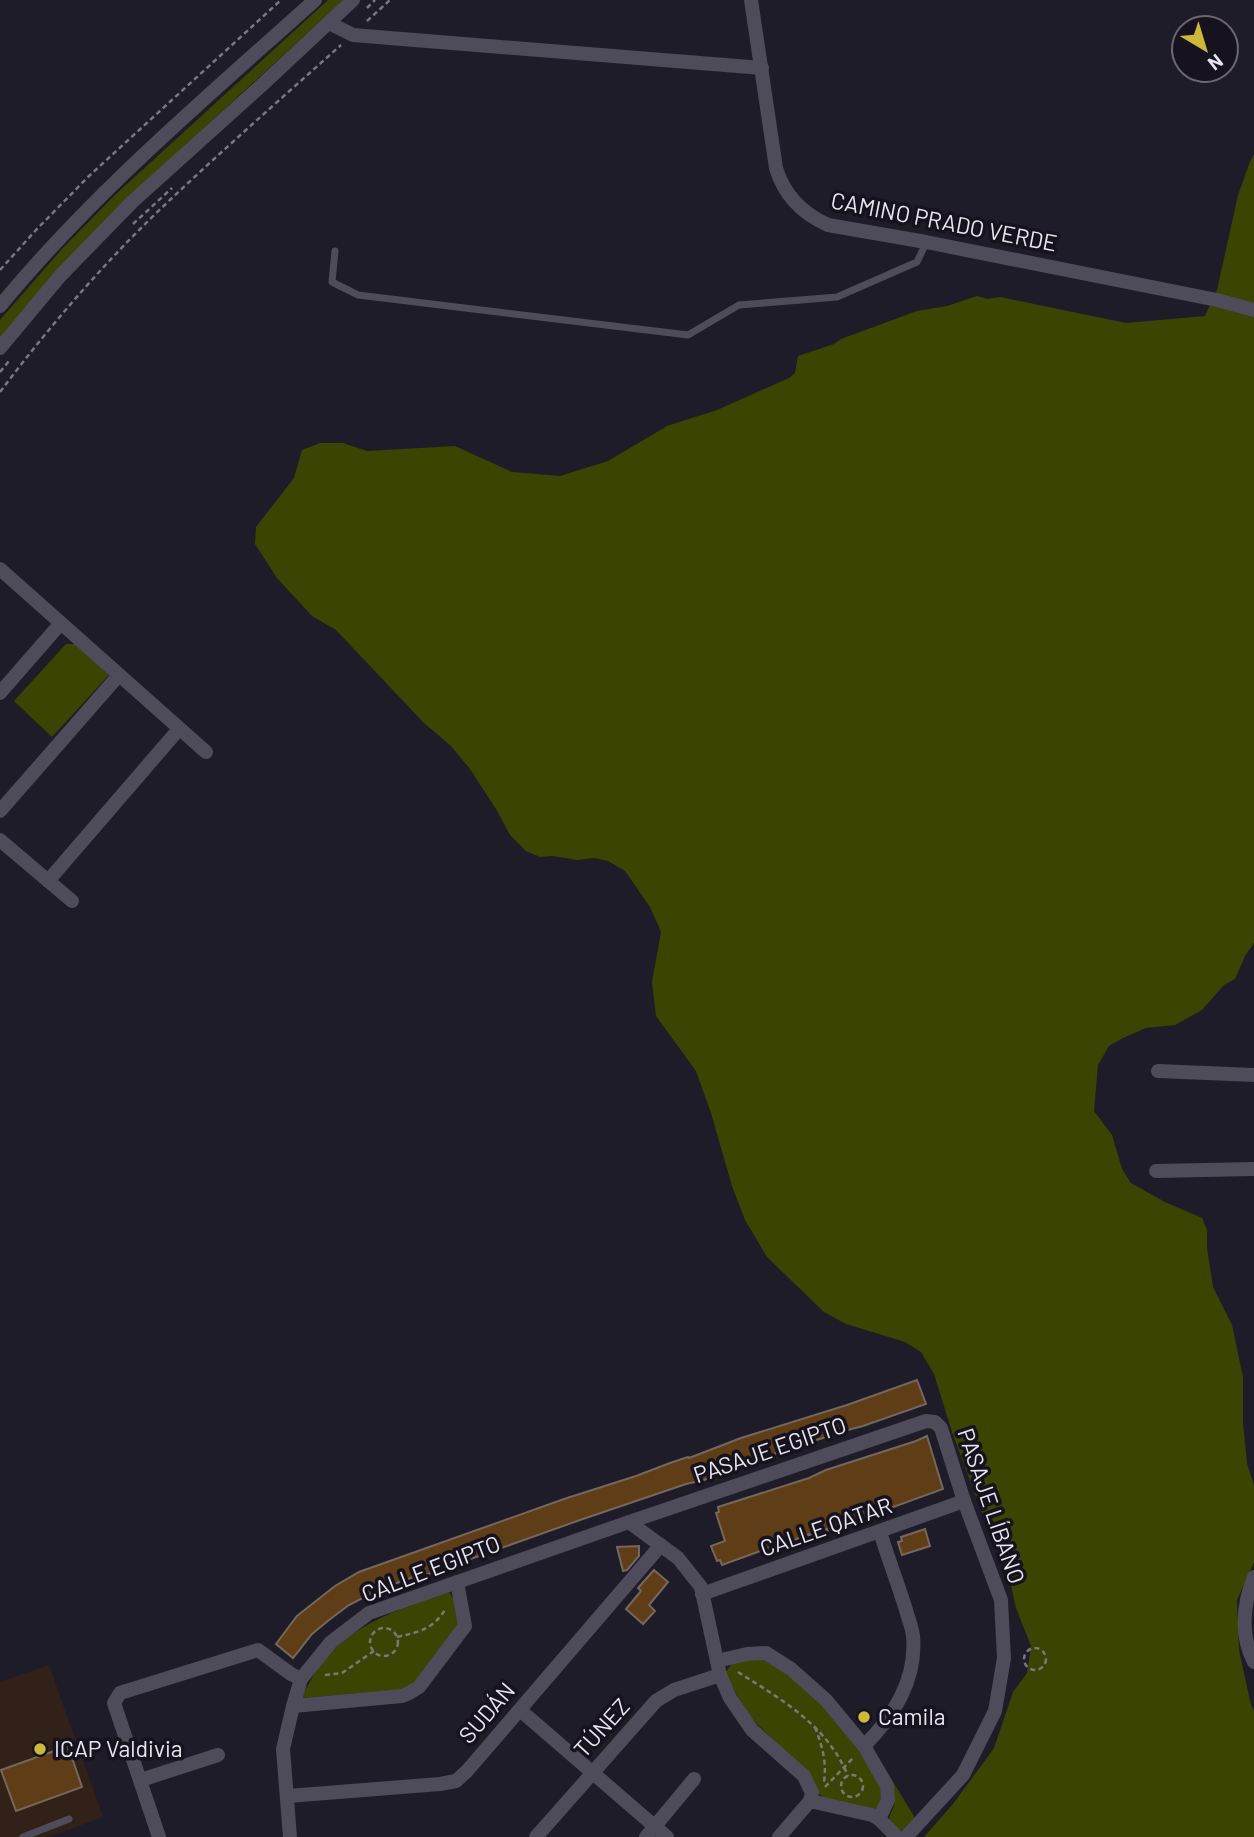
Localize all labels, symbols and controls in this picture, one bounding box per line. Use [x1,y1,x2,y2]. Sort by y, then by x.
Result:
north arrow [1170,14,1240,84]
text: N [1204,50,1228,76]
street label: CAMINO PRADO VERDE [829,185,1060,257]
street label: PASAJE EGIPTO [690,1410,850,1488]
street label: PASAJE LÍBANO [952,1424,1032,1587]
street label: CALLE QATAR [756,1490,895,1562]
street label: CALLE EGIPTO [357,1529,504,1607]
street label: SUDÁN [452,1676,520,1749]
street label: TÚNEZ [568,1692,635,1763]
place label: Camila [878,1702,945,1730]
marker: Camila [856,1709,872,1725]
place label: ICAP Valdivia [54,1734,183,1762]
marker: ICAP Valdivia [32,1741,48,1757]

